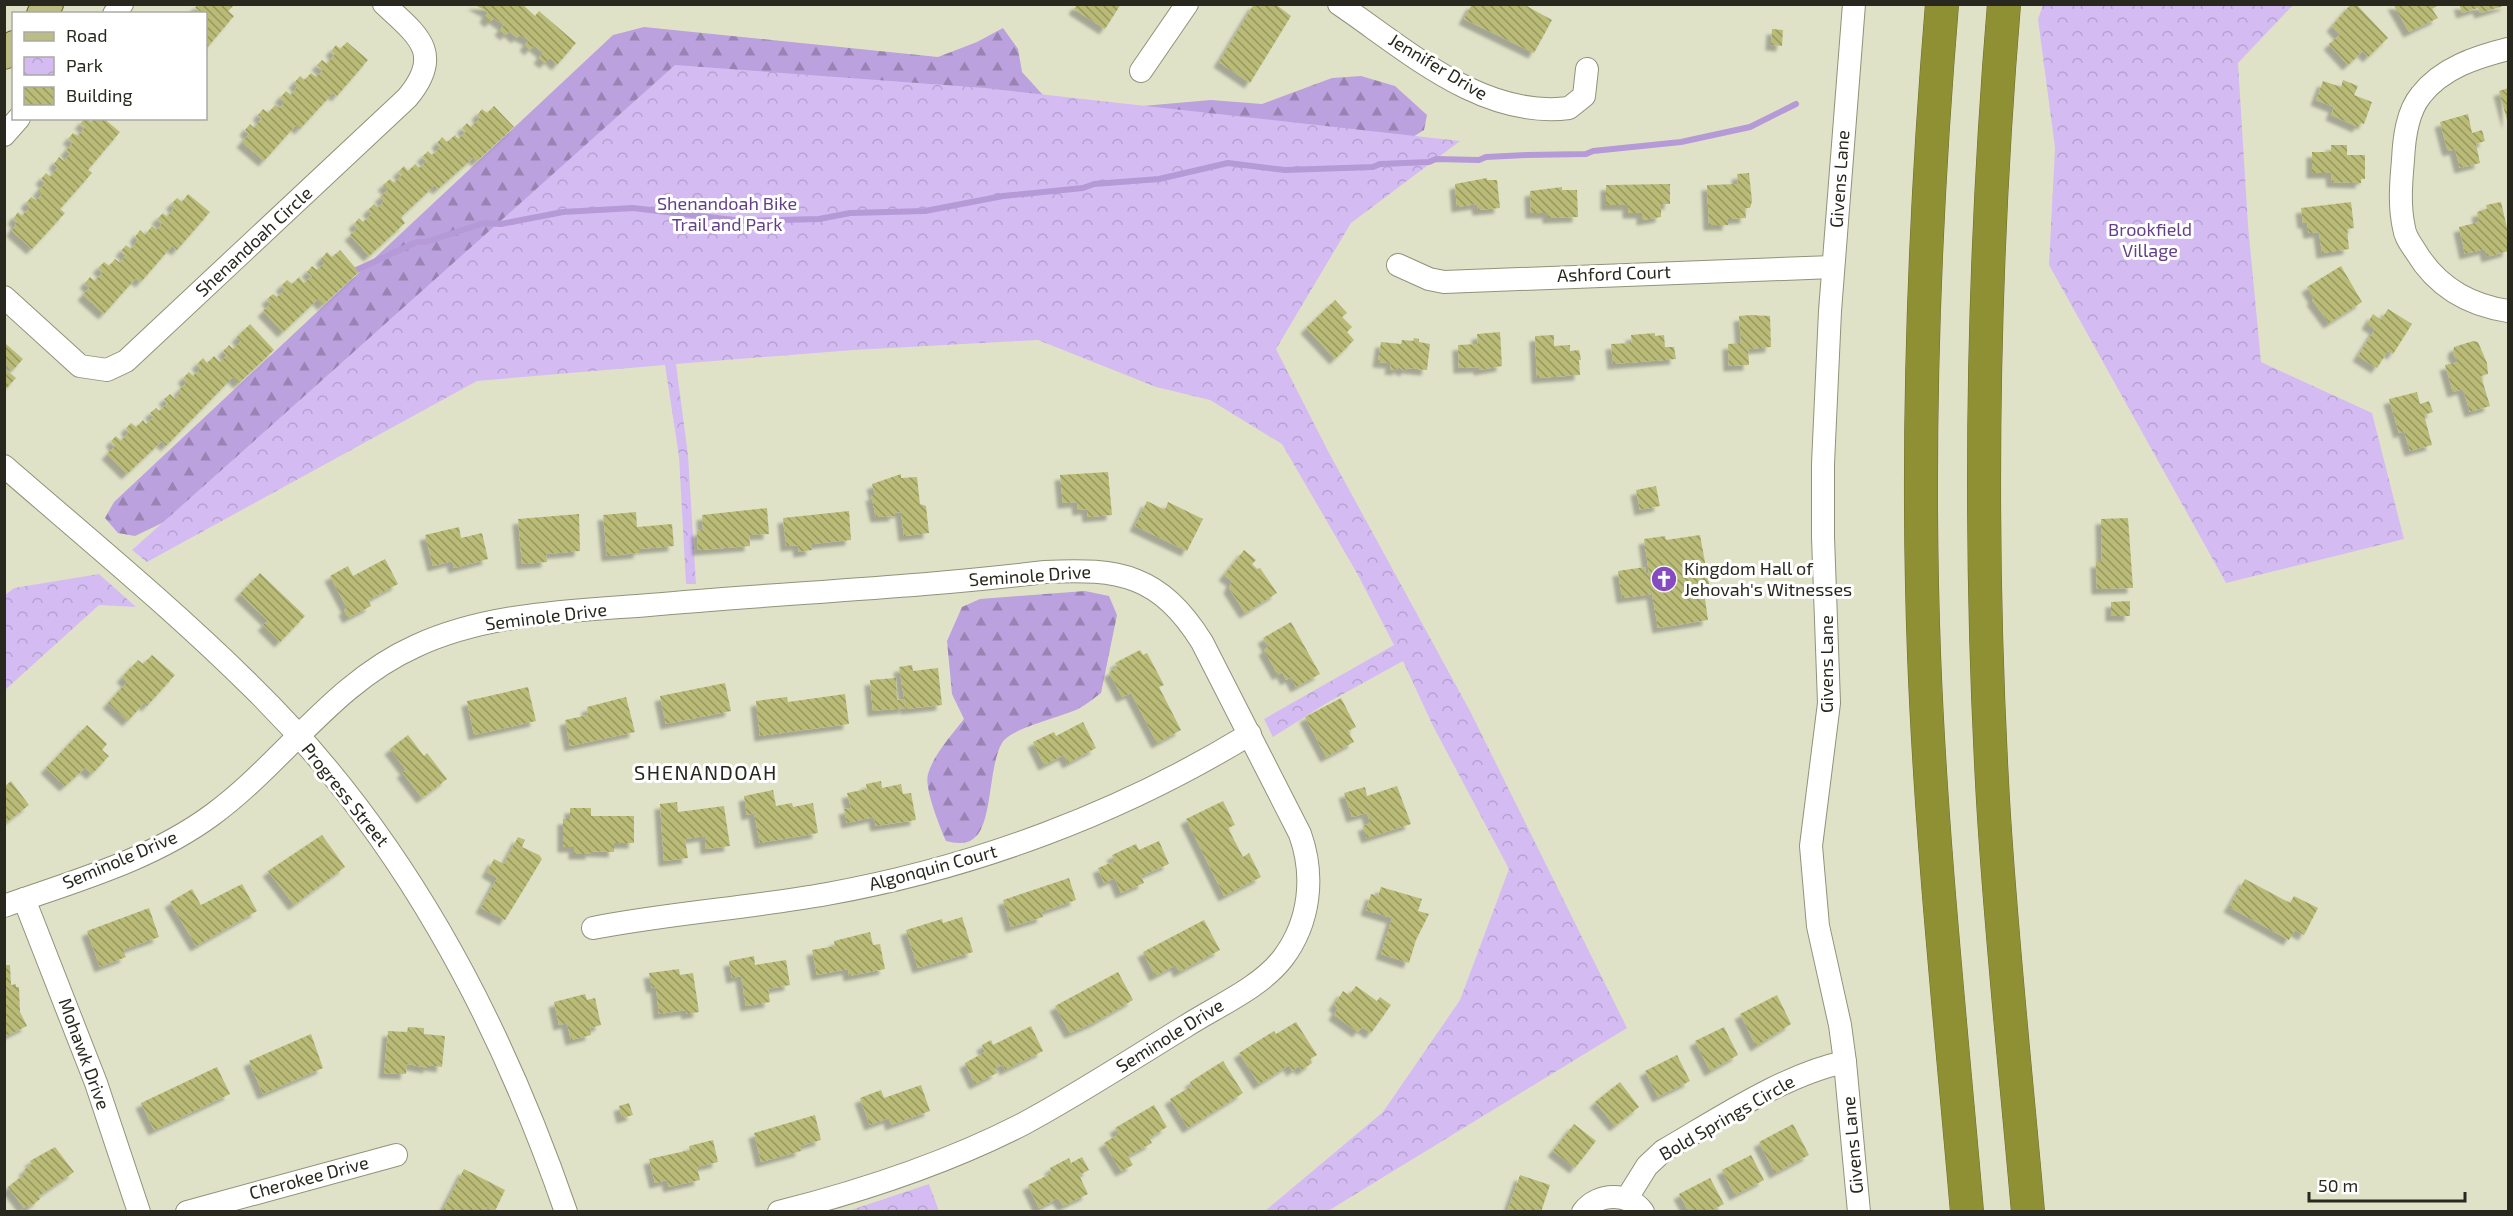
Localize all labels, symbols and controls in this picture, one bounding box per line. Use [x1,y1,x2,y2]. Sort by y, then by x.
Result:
legend [12,12,207,120]
text: Road [66,24,107,46]
street label: Jennifer Drive [1385,28,1492,104]
text: Park [66,54,103,76]
text: Building [66,84,133,106]
street label: Givens Lane [1825,129,1853,228]
street label: Shenandoah Circle [190,182,316,301]
park label: Shenandoah Bike Trail and Park [657,192,797,235]
park label: Brookfield Village [2108,218,2192,261]
street label: Ashford Court [1557,260,1671,286]
place label: Kingdom Hall of Jehovah's Witnesses [1684,557,1852,600]
street label: Seminole Drive [968,560,1092,590]
church icon: Kingdom Hall of Jehovah's Witnesses [1649,564,1679,594]
street label: Seminole Drive [484,598,608,634]
street label: Givens Lane [1815,615,1837,713]
street label: Progress Street [297,738,394,851]
district label: SHENANDOAH [634,760,778,784]
street label: Seminole Drive [59,825,180,893]
street label: Algonquin Court [866,839,999,895]
street label: Seminole Drive [1112,993,1227,1077]
street label: Mohawk Drive [55,995,115,1112]
street label: Bold Springs Circle [1655,1069,1798,1165]
street label: Givens Lane [1837,1095,1867,1195]
street label: Cherokee Drive [247,1151,371,1204]
scale bar [2309,1165,2465,1203]
text: 50 m [2318,1174,2358,1196]

